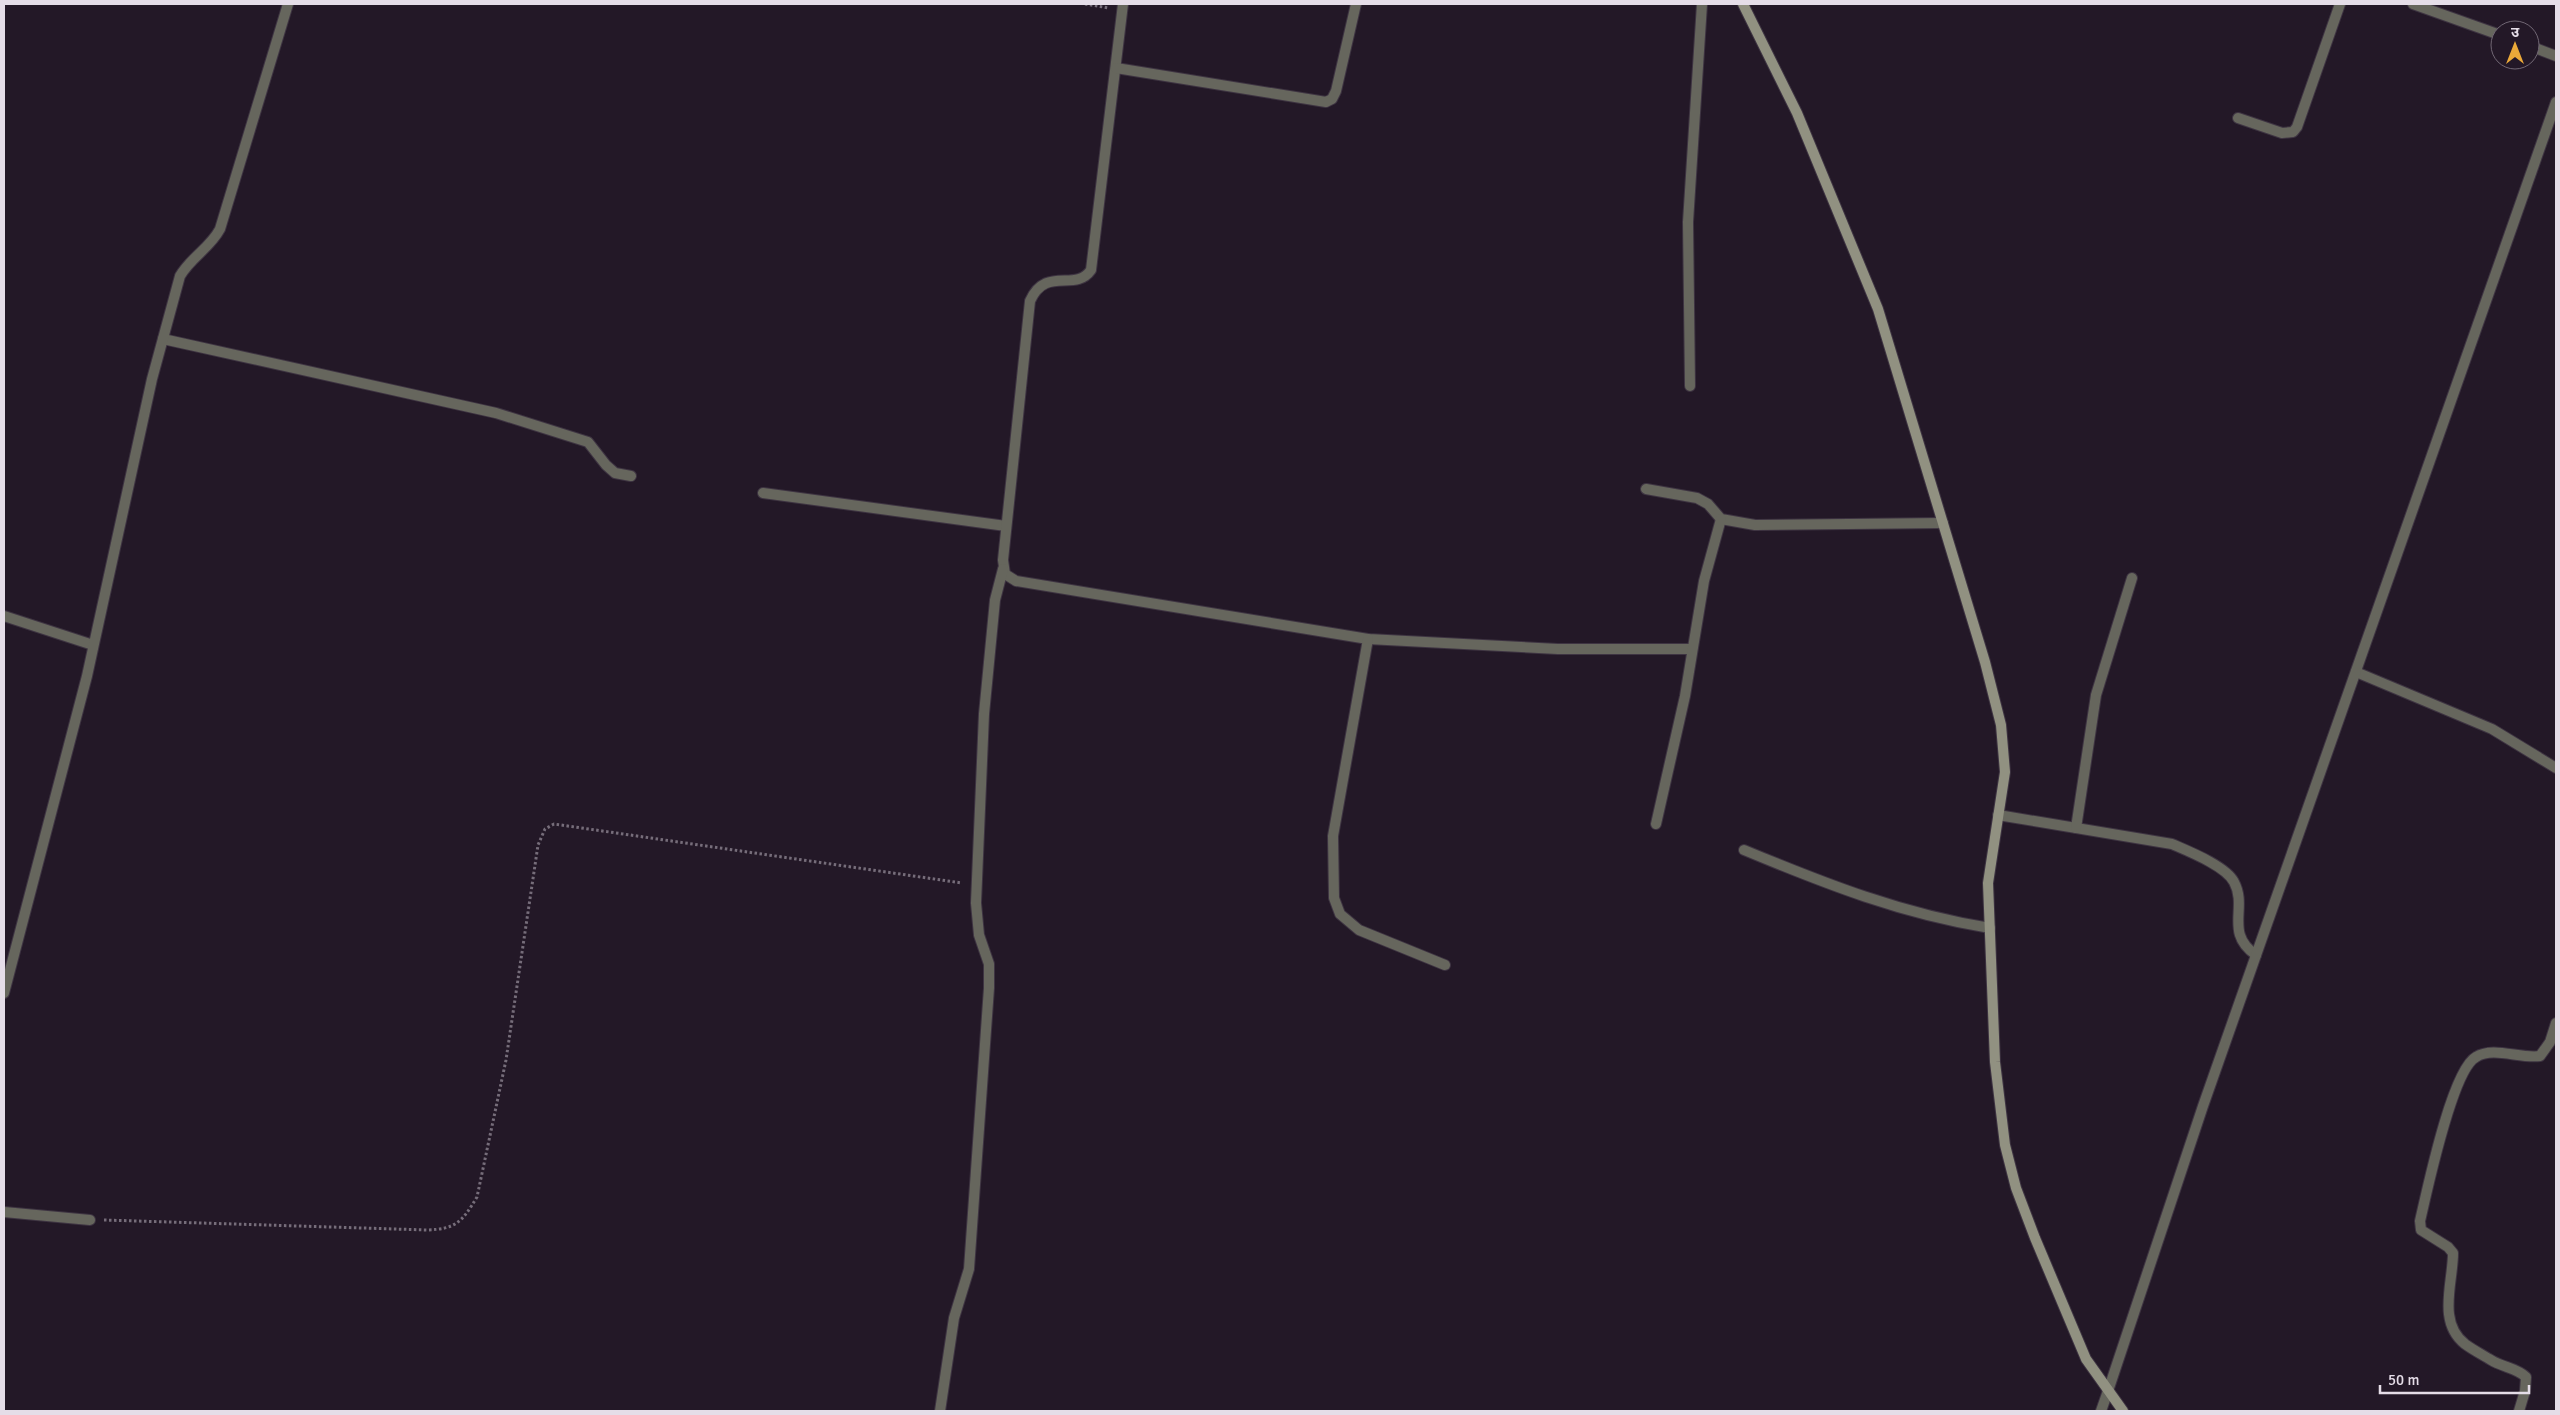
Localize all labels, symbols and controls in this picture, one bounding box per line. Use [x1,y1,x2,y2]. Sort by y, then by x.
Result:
north arrow [2490,20,2540,70]
text: उ [2511,24,2520,41]
scale bar [2380,1362,2529,1394]
text: 50 m [2388,1371,2419,1389]

